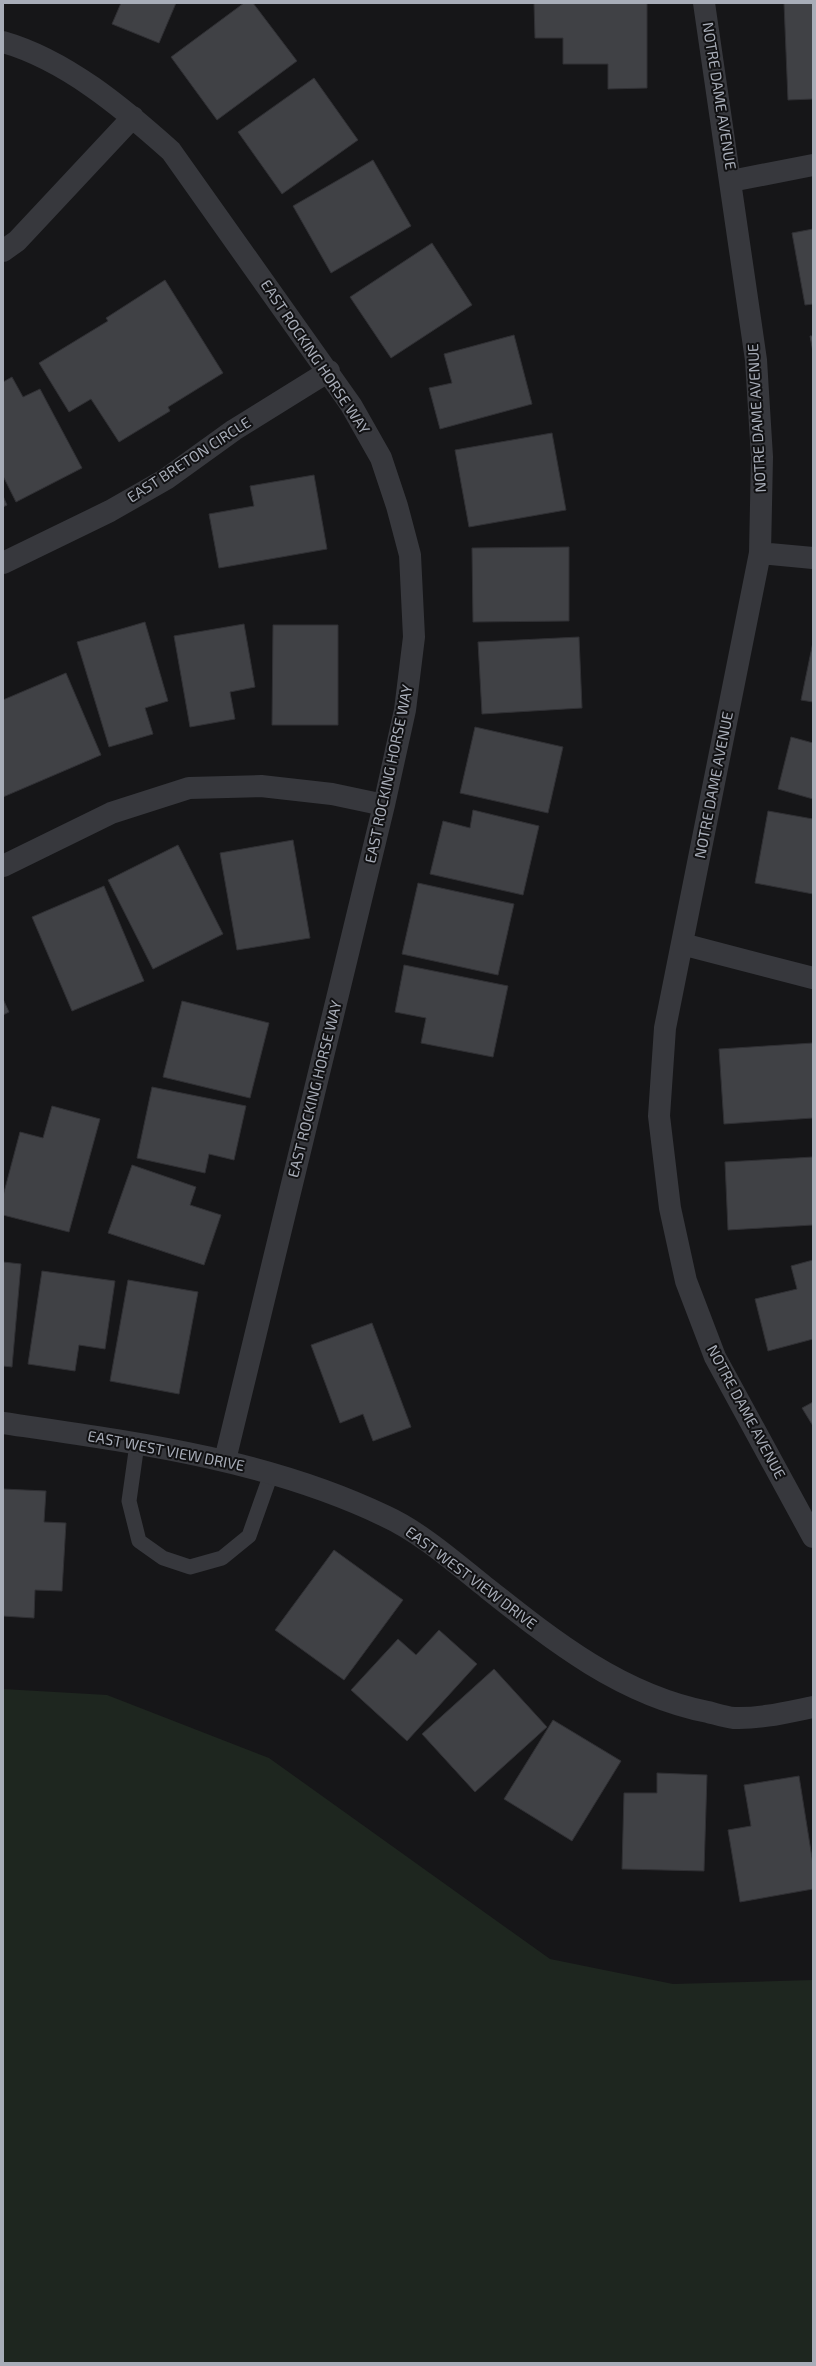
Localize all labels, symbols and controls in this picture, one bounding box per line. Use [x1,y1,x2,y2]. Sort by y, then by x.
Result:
street label: NOTRE DAME AVENUE [699,21,741,171]
street label: EAST ROCKING HORSE WAY [257,276,374,437]
street label: NOTRE DAME AVENUE [743,343,769,493]
street label: EAST BRETON CIRCLE [123,412,254,506]
street label: EAST ROCKING HORSE WAY [360,682,416,865]
street label: NOTRE DAME AVENUE [690,710,736,860]
street label: EAST ROCKING HORSE WAY [283,998,345,1179]
street label: NOTRE DAME AVENUE [704,1341,790,1482]
street label: EAST WEST VIEW DRIVE [86,1426,246,1474]
street label: EAST WEST VIEW DRIVE [402,1522,541,1632]

